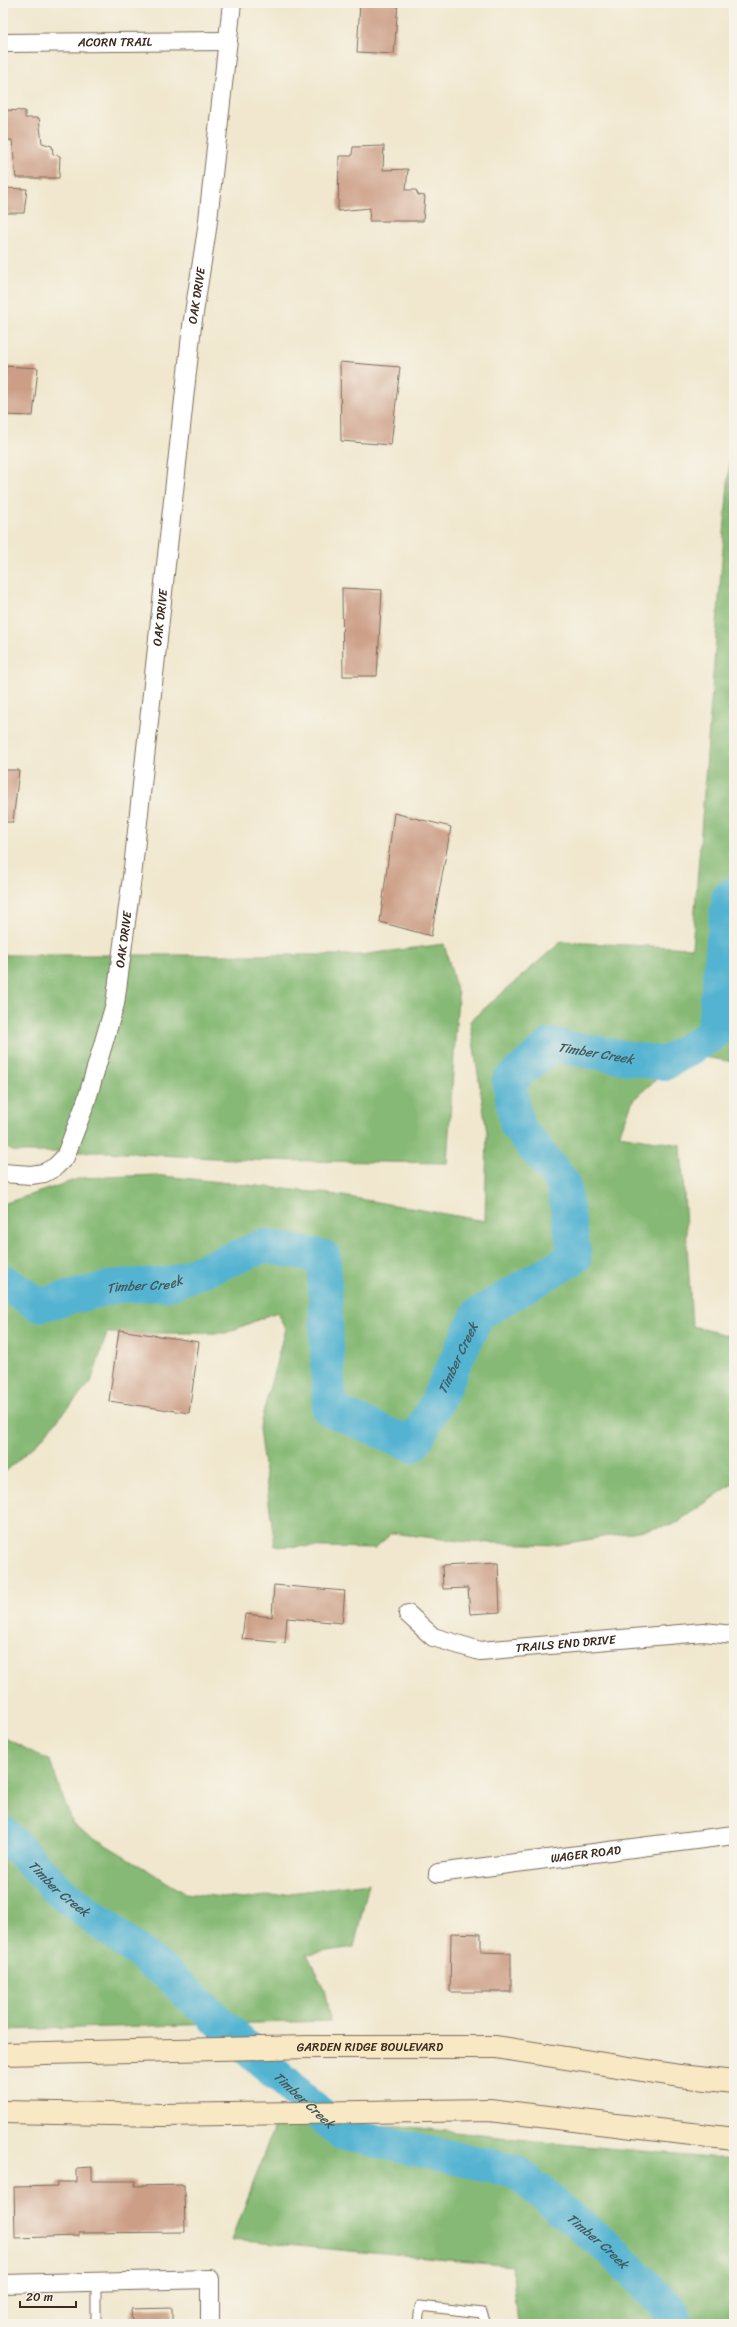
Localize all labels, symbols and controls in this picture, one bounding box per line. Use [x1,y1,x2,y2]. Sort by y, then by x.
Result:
street label: ACORN TRAIL [77,31,153,53]
street label: OAK DRIVE [181,265,212,326]
street label: OAK DRIVE [146,587,174,647]
street label: OAK DRIVE [109,909,138,969]
water label: Timber Creek [556,1035,638,1071]
water label: Timber Creek [104,1268,188,1300]
water label: Timber Creek [431,1317,485,1398]
street label: TRAILS END DRIVE [515,1628,618,1659]
street label: WAGER ROAD [549,1839,623,1869]
water label: Timber Creek [23,1855,96,1924]
street label: GARDEN RIDGE BOULEVARD [296,2036,443,2058]
water label: Timber Creek [268,2066,342,2136]
water label: Timber Creek [561,2207,636,2276]
scale bar [20,2283,76,2309]
text: 20 m [26,2286,53,2308]

